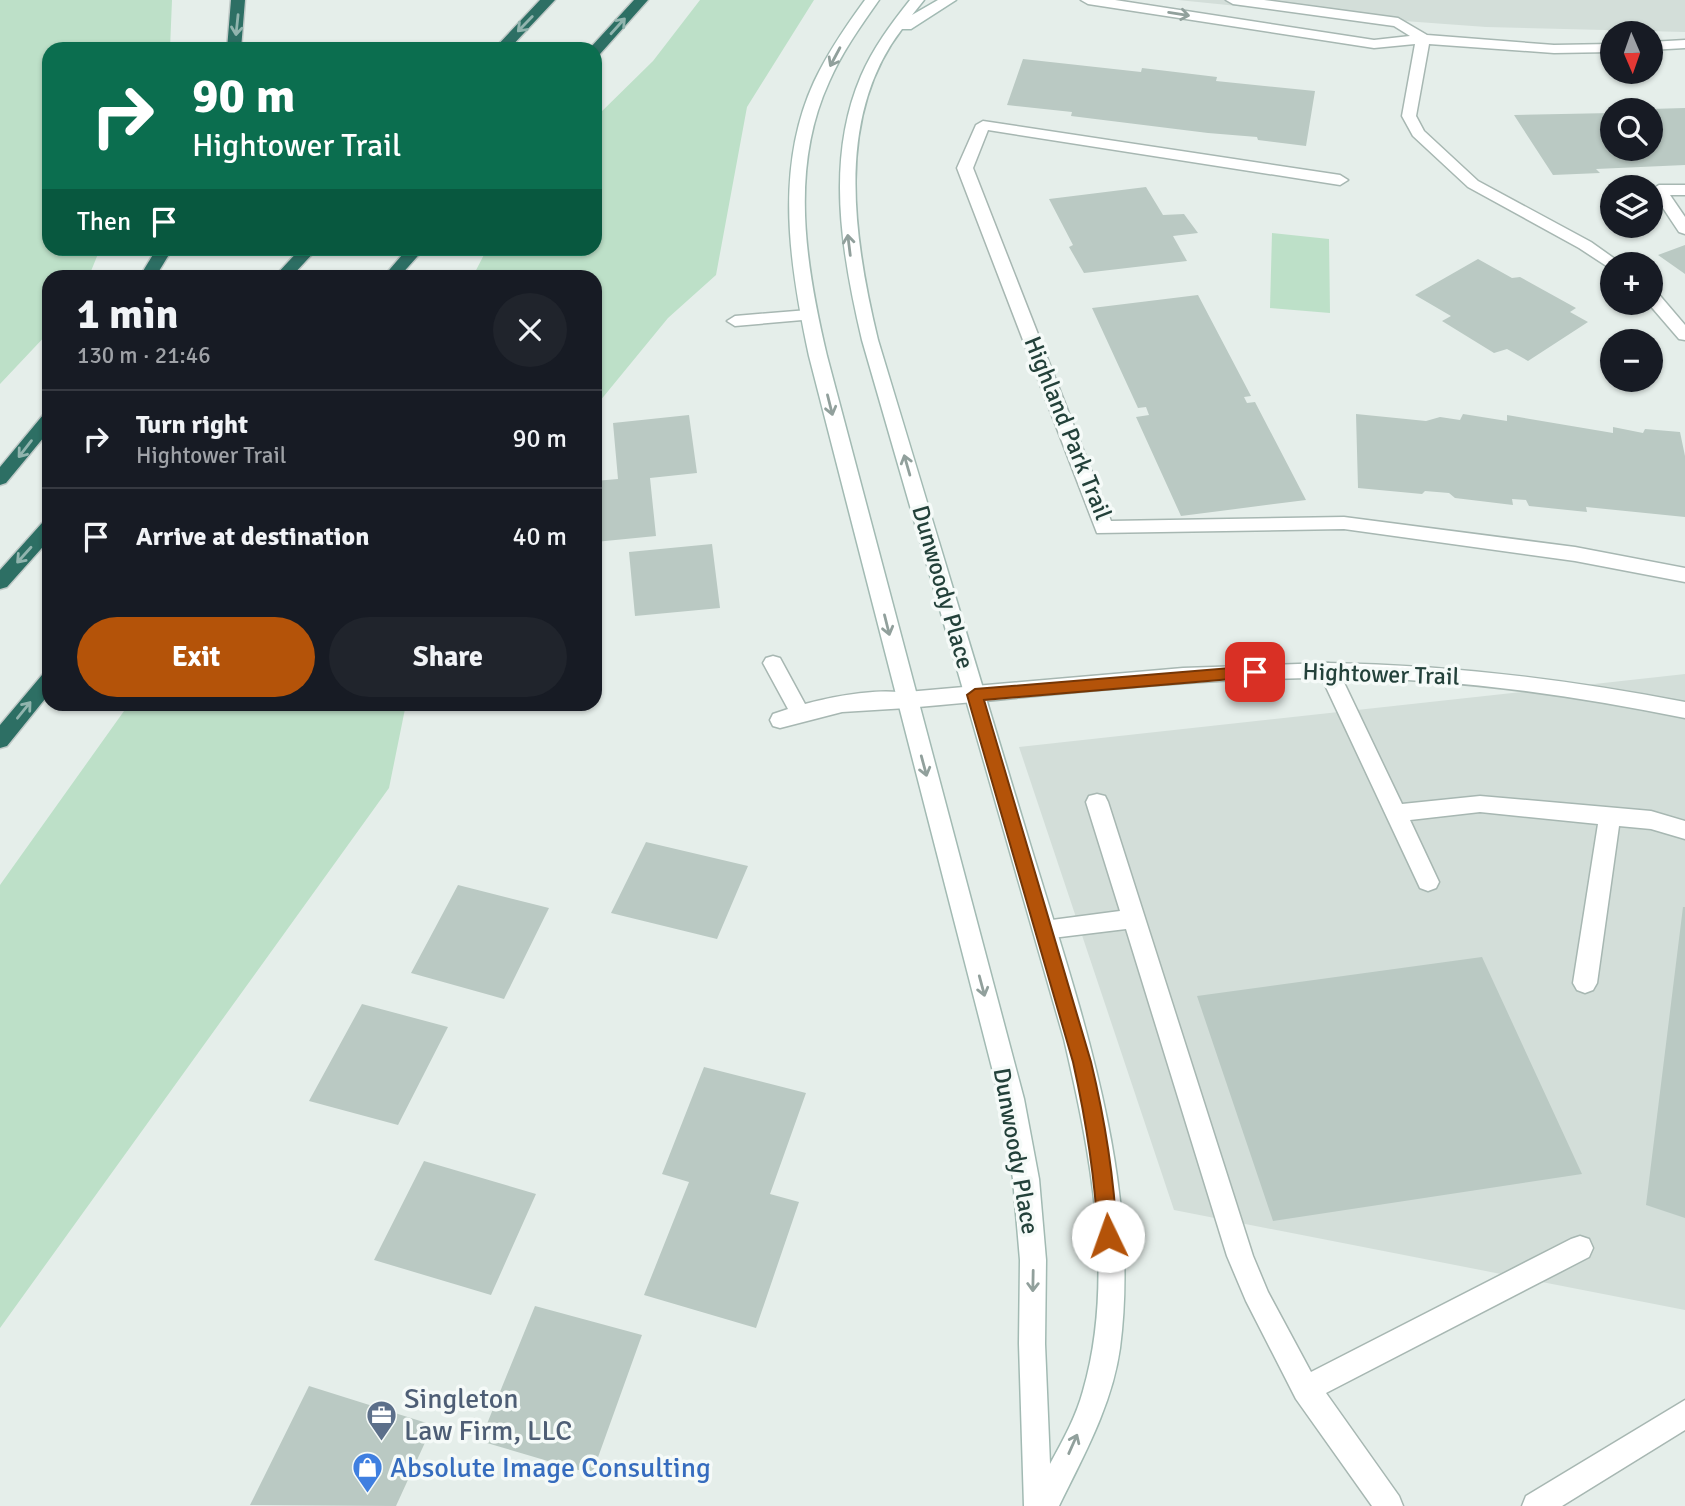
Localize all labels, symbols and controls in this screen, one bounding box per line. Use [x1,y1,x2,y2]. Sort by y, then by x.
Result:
one-way arrow [1168,8,1190,21]
one-way arrow [230,13,243,35]
one-way arrow [516,16,533,33]
one-way arrow [610,17,626,35]
north arrow [1600,21,1662,84]
map controls [1600,21,1663,392]
one-way arrow [828,46,841,67]
text: 90 m [192,66,295,126]
icon: right [77,70,168,161]
button: search [1600,98,1663,161]
text: Hightower Trail [192,126,401,165]
button: layers [1600,175,1663,238]
icon: arrive [145,203,183,241]
text: Then [77,206,131,238]
one-way arrow [842,234,855,257]
button: + [1600,252,1663,315]
text: 1 min [77,289,178,340]
button: close [493,293,567,367]
button: − [1600,329,1663,392]
street label: Highland Park Trail [1018,332,1118,524]
text: 130 m · 21:46 [77,341,211,370]
one-way arrow [824,393,837,416]
text: Turn right [136,409,248,441]
icon: right [77,420,115,458]
text: 90 m [512,423,567,455]
one-way arrow [17,440,33,458]
text: Hightower Trail [136,441,287,470]
one-way arrow [900,454,913,477]
street label: Dunwoody Place [905,502,981,672]
icon: arrive [77,518,115,556]
text: Arrive at destination [136,521,369,553]
text: 40 m [512,521,567,553]
one-way arrow [16,546,33,563]
one-way arrow [881,613,894,636]
button: Exit [77,617,315,697]
button: Share [329,617,567,697]
pin [1225,642,1285,702]
icon: arrive [1236,653,1274,691]
street label: Hightower Trail [1302,656,1460,692]
one-way arrow [17,701,32,719]
one-way arrow [918,754,931,777]
one-way arrow [976,974,989,997]
street label: Dunwoody Place [987,1065,1045,1237]
position arrow [1071,1199,1145,1273]
one-way arrow [1026,1270,1040,1293]
place label: Singleton Law Firm, LLC [404,1382,572,1448]
office icon: Singleton Law Firm, LLC [364,1398,398,1442]
one-way arrow [1067,1434,1080,1455]
shop icon: Absolute Image Consulting [350,1451,384,1495]
place label: Absolute Image Consulting [390,1451,711,1485]

